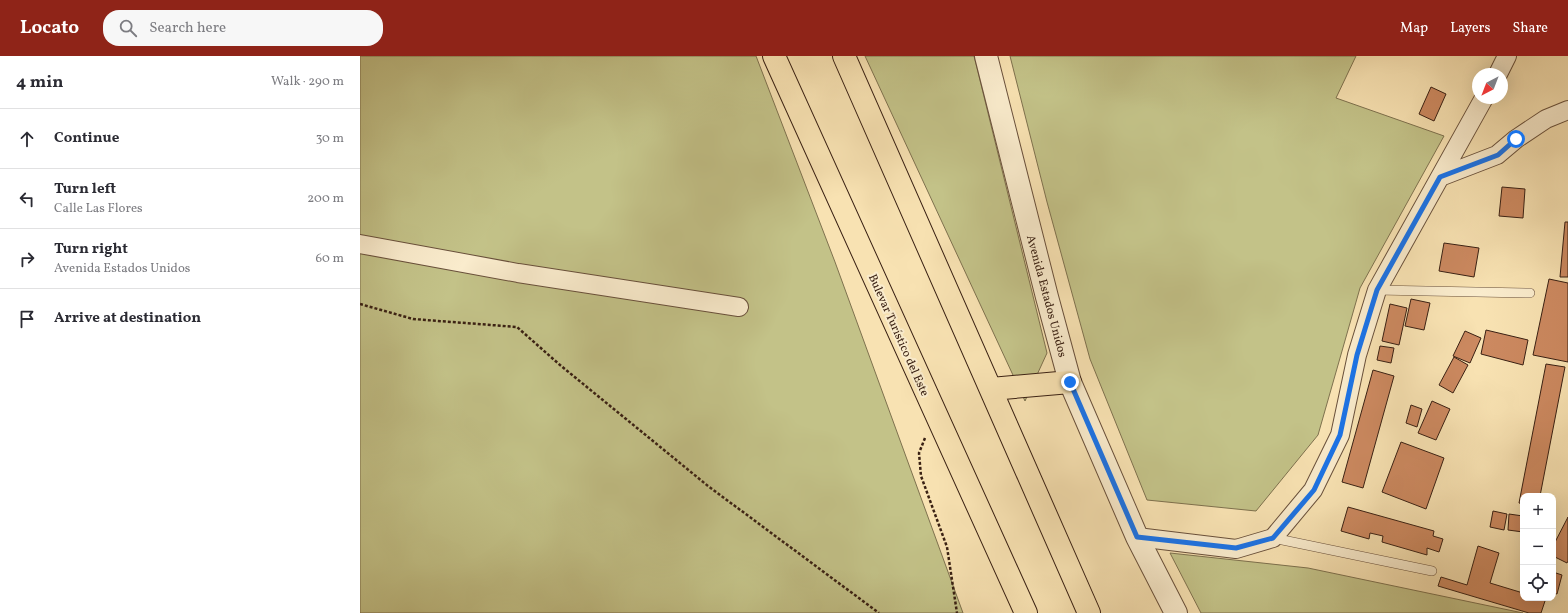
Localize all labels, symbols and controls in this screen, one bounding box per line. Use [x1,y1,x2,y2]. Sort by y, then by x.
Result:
search box [103,10,383,46]
text: Locato [20,15,79,41]
icon: search [117,17,139,39]
text: Search here [149,18,226,39]
text: Map [1400,19,1428,38]
text: Layers [1450,19,1490,38]
text: Share [1512,19,1548,38]
north arrow [1472,68,1508,104]
text: 4 min [16,71,63,94]
text: Walk · 290 m [271,73,344,91]
icon: ahead [16,128,38,150]
text: Continue [54,128,119,149]
text: 30 m [316,130,344,148]
route start [1507,130,1525,148]
text: Turn left [54,179,116,200]
icon: left [16,188,38,210]
text: 200 m [307,190,344,208]
text: Calle Las Flores [54,200,143,218]
street label: Avenida Estados Unidos [1022,233,1070,359]
text: Turn right [54,239,128,260]
icon: right [16,248,38,270]
text: 60 m [316,250,344,268]
text: Avenida Estados Unidos [54,260,190,278]
street label: Bulevar Turístico del Este [864,272,932,399]
icon: arrive [16,308,38,330]
text: Arrive at destination [54,308,201,329]
route end [1061,373,1079,391]
map controls [1520,493,1556,601]
button: + [1520,493,1556,529]
button: − [1520,529,1556,565]
button: locate [1520,565,1556,601]

